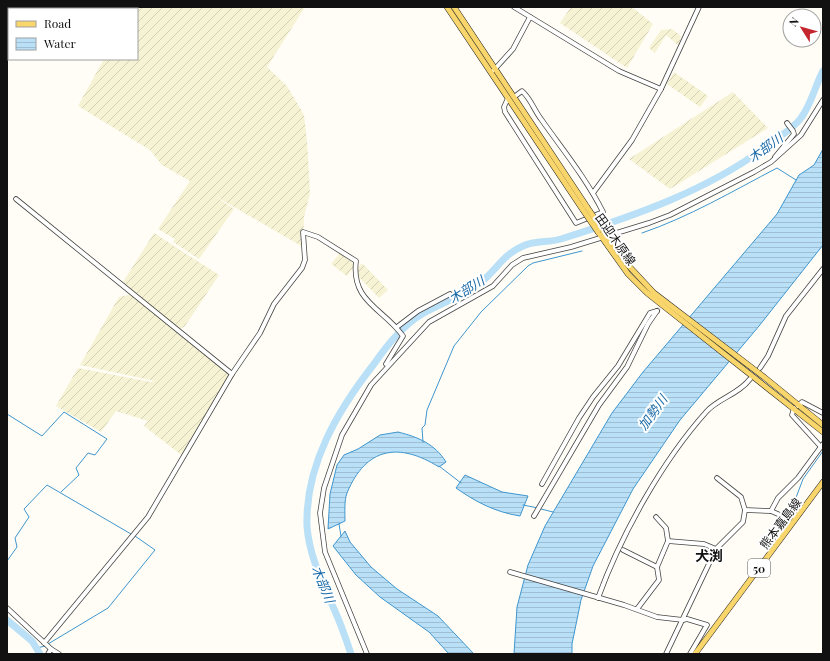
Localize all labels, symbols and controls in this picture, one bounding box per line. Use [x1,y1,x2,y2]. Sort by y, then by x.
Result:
legend [8,8,138,60]
north arrow [782,8,822,48]
text: N [785,14,802,29]
text: Road [44,15,71,31]
text: Water [43,35,77,51]
water label: 木部川 [744,127,787,165]
street label: 田迎木原線 [592,210,640,268]
water label: 木部川 [445,270,489,307]
water label: 加勢川 [634,390,672,433]
street label: 熊本嘉島線 [756,494,804,552]
district label: 犬渕 [695,546,723,565]
road number: 50 [748,559,770,577]
water label: 木部川 [309,563,340,607]

